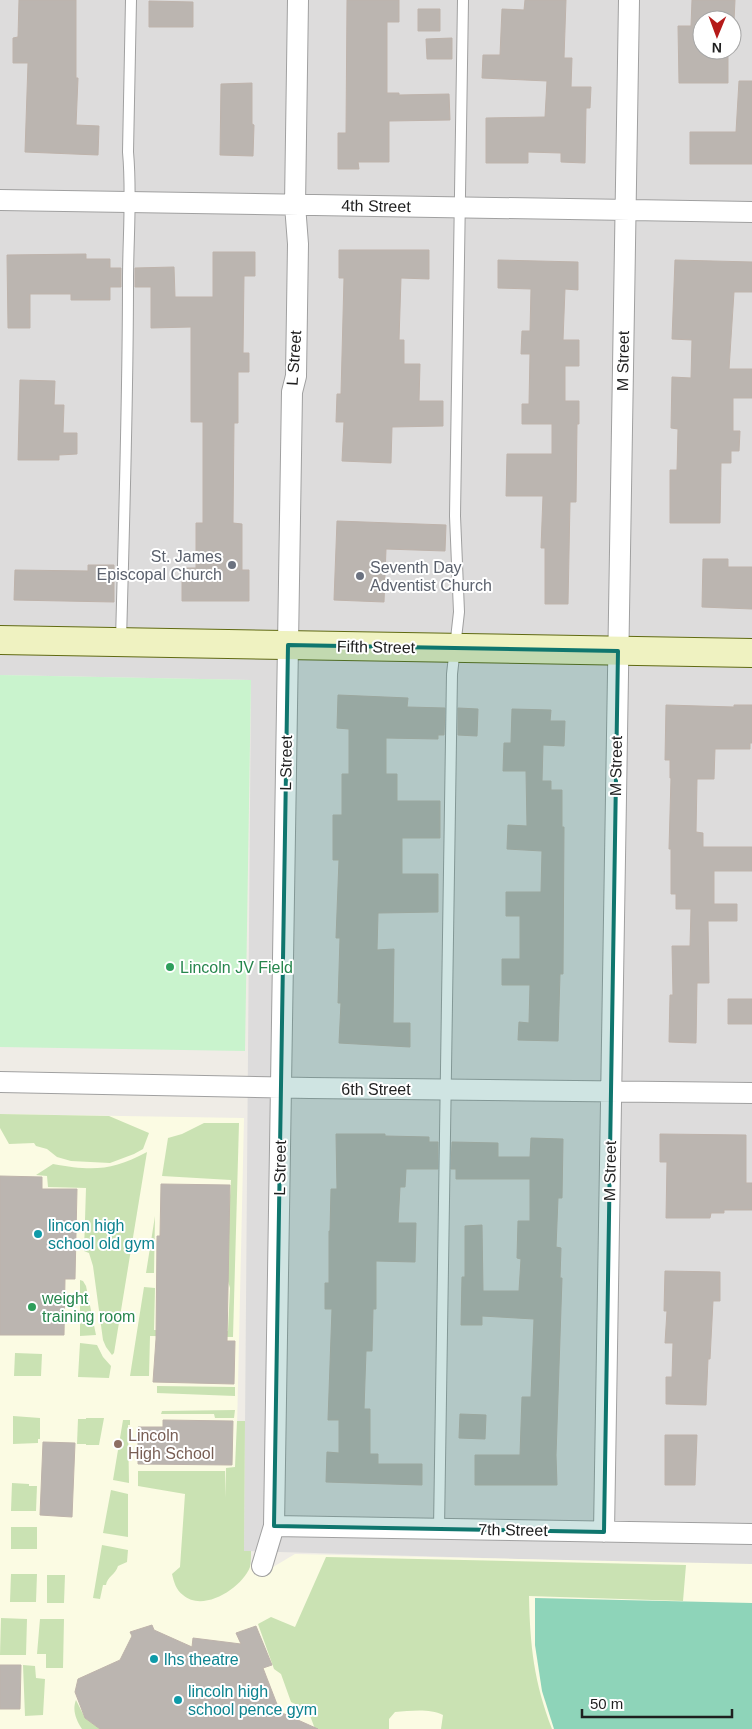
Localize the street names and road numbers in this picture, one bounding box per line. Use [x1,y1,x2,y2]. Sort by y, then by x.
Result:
street label: 4th Street [341,197,411,215]
street label: L Street [284,329,304,386]
street label: M Street [614,330,632,391]
street label: Fifth Street [337,638,416,656]
street label: L Street [277,735,295,791]
street label: M Street [607,735,625,796]
street label: 6th Street [341,1081,411,1098]
street label: L Street [271,1140,289,1196]
street label: M Street [601,1140,619,1201]
street label: 7th Street [478,1521,548,1539]

